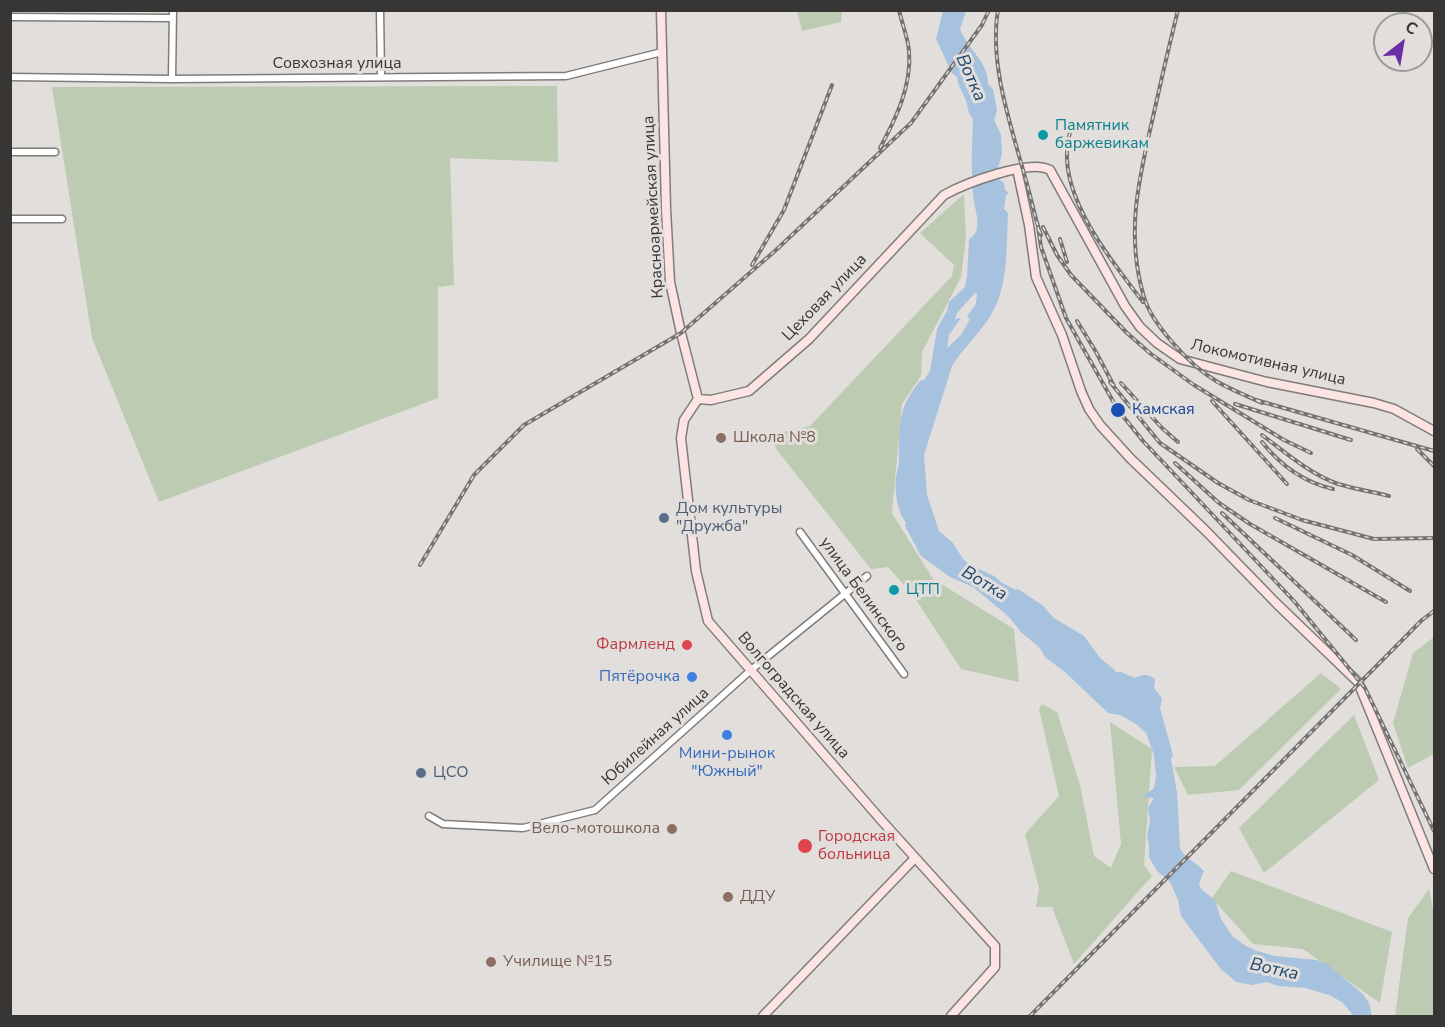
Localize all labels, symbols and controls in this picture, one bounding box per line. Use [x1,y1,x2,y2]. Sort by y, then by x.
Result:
north arrow [1373,12,1433,72]
text: С [1401,16,1422,41]
water label: Вотка [950,51,990,105]
street label: Совхозная улица [272,54,402,74]
street label: Красноармейская улица [640,115,668,299]
place label: Памятник баржевикам [1055,116,1149,154]
marker: Памятник баржевикам [1036,128,1050,142]
street label: Цеховая улица [779,251,871,345]
street label: Локомотивная улица [1189,336,1347,390]
place label: Камская [1132,400,1195,420]
marker: Камская [1109,401,1127,419]
place label: Школа №8 [733,428,816,448]
marker: Школа №8 [714,431,728,445]
place label: Дом культуры "Дружба" [676,499,782,537]
marker: Дом культуры "Дружба" [657,511,671,525]
street label: улица Белинского [815,534,911,656]
water label: Вотка [957,562,1011,606]
place label: ЦТП [906,580,940,600]
marker: ЦТП [887,583,901,597]
street label: Волгоградская улица [733,629,853,763]
place label: Фармленд [596,635,675,655]
marker: Фармленд [680,638,694,652]
place label: Пятёрочка [599,667,680,687]
marker: Пятёрочка [685,670,699,684]
street label: Юбилейная улица [599,684,713,790]
marker: Мини-рынок "Южный" [720,728,734,742]
place label: Мини-рынок "Южный" [679,744,775,782]
place label: ЦСО [433,763,469,783]
marker: ЦСО [414,766,428,780]
place label: Вело-мотошкола [532,819,660,839]
marker: Вело-мотошкола [665,822,679,836]
place label: Городская больница [818,827,895,865]
marker: Городская больница [796,837,814,855]
place label: ДДУ [740,887,775,907]
marker: ДДУ [721,890,735,904]
place label: Училище №15 [503,952,612,972]
water label: Вотка [1248,954,1300,986]
marker: Училище №15 [484,955,498,969]

